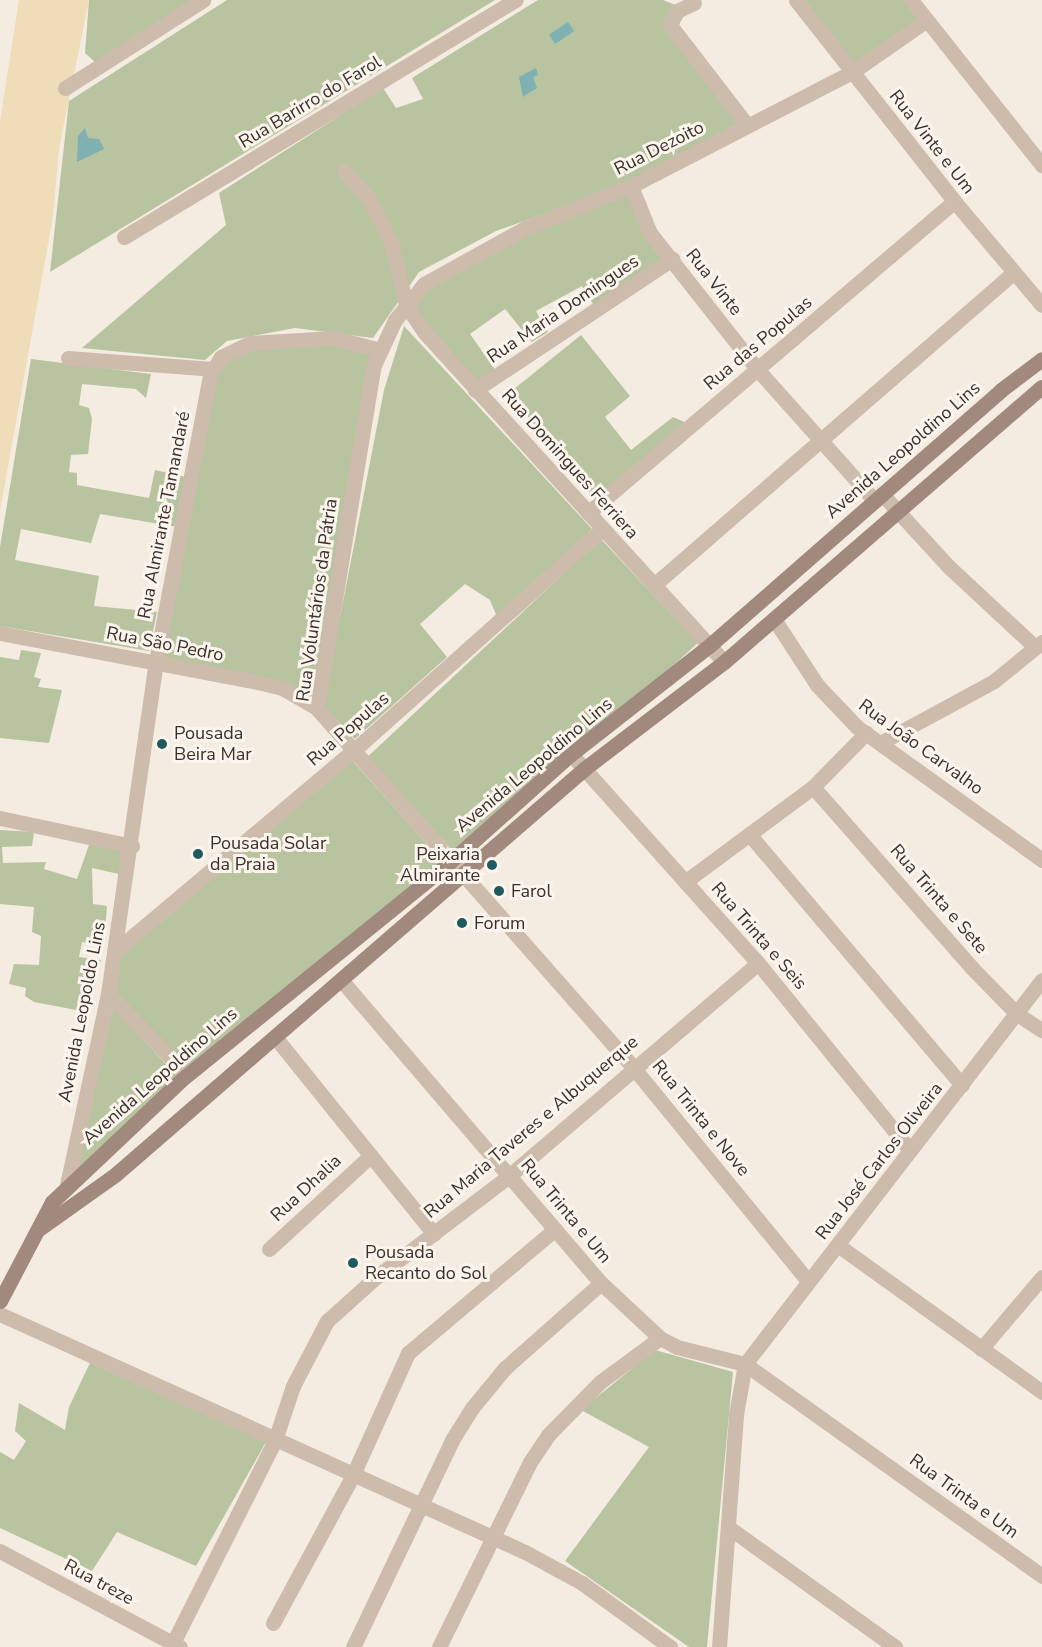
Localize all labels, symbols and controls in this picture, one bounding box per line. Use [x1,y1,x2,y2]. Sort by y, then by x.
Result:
street label: Rua Barirro do Farol [235,51,385,153]
street label: Rua Vinte e Um [885,86,979,198]
street label: Rua Dezoito [611,116,707,180]
street label: Rua Vinte [681,244,747,320]
street label: Rua Maria Domingues [483,250,643,368]
street label: Rua das Populas [699,291,817,395]
street label: Avenida Leopoldino Lins [821,377,985,523]
street label: Rua Domingues Ferriera [497,384,643,544]
street label: Rua Almirante Tamandaré [133,409,195,621]
street label: Rua Voluntários da Pátria [292,497,342,703]
street label: Rua São Pedro [105,622,225,666]
street label: Rua Populas [303,688,393,770]
street label: Avenida Leopoldino Lins [451,693,617,837]
street label: Rua João Carvalho [854,695,988,799]
place label: Pousada Beira Mar [174,723,252,766]
marker: Pousada Beira Mar [155,737,169,751]
place label: Pousada Solar da Praia [210,833,326,876]
street label: Rua Trinta e Sete [886,840,992,958]
place label: Peixaria Almirante [400,844,480,886]
marker: Pousada Solar da Praia [191,847,205,861]
marker: Peixaria Almirante [485,858,499,872]
street label: Rua Trinta e Seis [707,878,811,994]
place label: Farol [511,880,552,902]
marker: Farol [492,884,506,898]
place label: Forum [474,912,525,934]
marker: Forum [455,916,469,930]
street label: Avenida Leopoldo Lins [54,920,110,1104]
street label: Avenida Leopoldino Lins [78,1003,242,1149]
street label: Rua Maria Taveres e Albuquerque [420,1031,642,1223]
street label: Rua Trinta e Nove [648,1056,754,1180]
street label: Rua José Carlos Oliveira [811,1078,947,1244]
street label: Rua Dhalia [266,1150,346,1226]
street label: Rua Trinta e Um [516,1154,616,1268]
place label: Pousada Recanto do Sol [365,1242,487,1284]
marker: Pousada Recanto do Sol [346,1256,360,1270]
street label: Rua Trinta e Um [905,1449,1023,1543]
street label: Rua treze [60,1555,138,1609]

